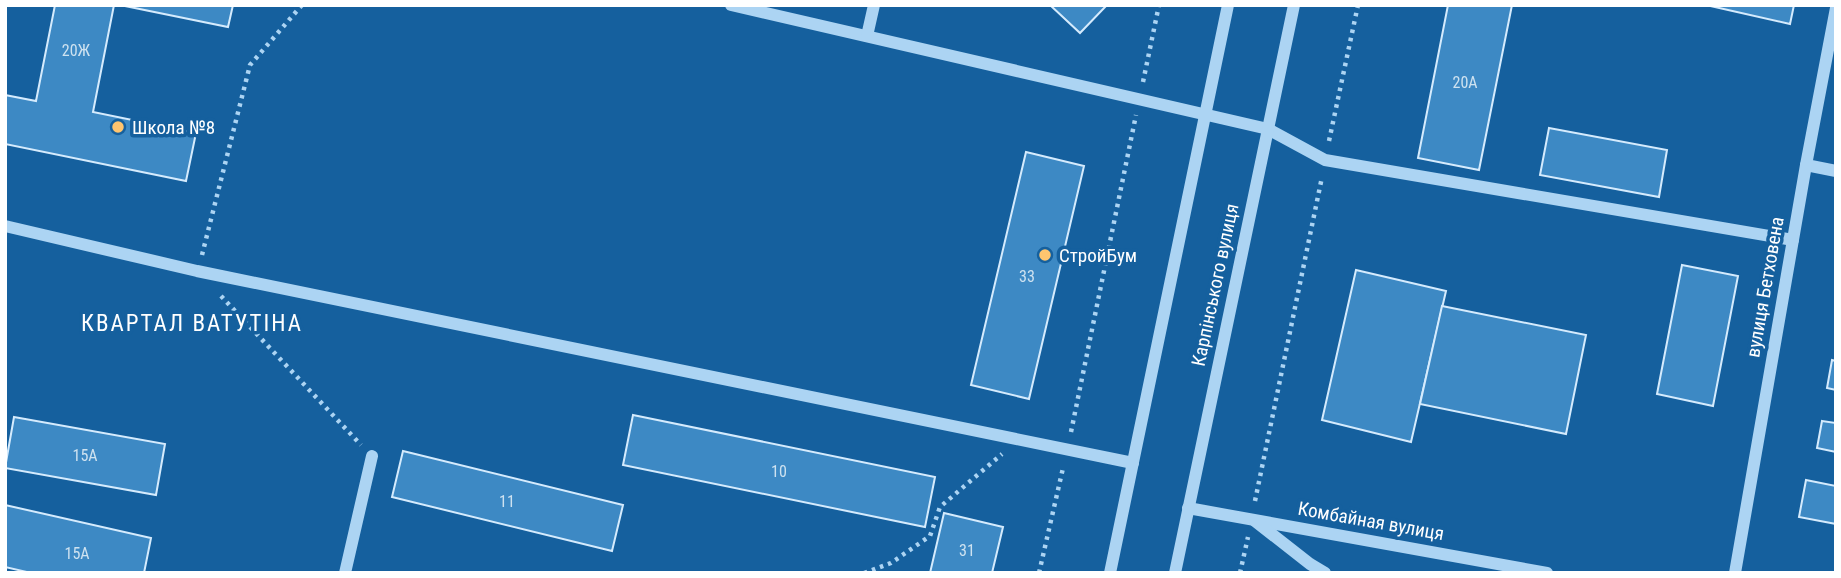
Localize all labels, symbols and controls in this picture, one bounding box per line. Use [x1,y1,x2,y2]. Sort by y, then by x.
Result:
house number: 20Ж [62,41,91,60]
house number: 20А [1452,73,1478,92]
place label: Школа №8 [132,116,215,139]
marker: Школа №8 [110,119,126,135]
street label: Карпінського вулиця [1187,202,1243,368]
street label: вулиця Бетховена [1741,215,1789,359]
place label: СтройБум [1059,244,1137,267]
marker: СтройБум [1037,247,1053,263]
house number: 33 [1019,267,1035,286]
district label: КВАРТАЛ ВАТУТІНА [81,310,303,337]
house number: 15А [72,446,98,465]
house number: 10 [771,462,787,481]
house number: 11 [499,492,515,511]
street label: Комбайная вулиця [1296,497,1446,545]
house number: 31 [959,541,975,560]
house number: 15А [64,544,90,563]

